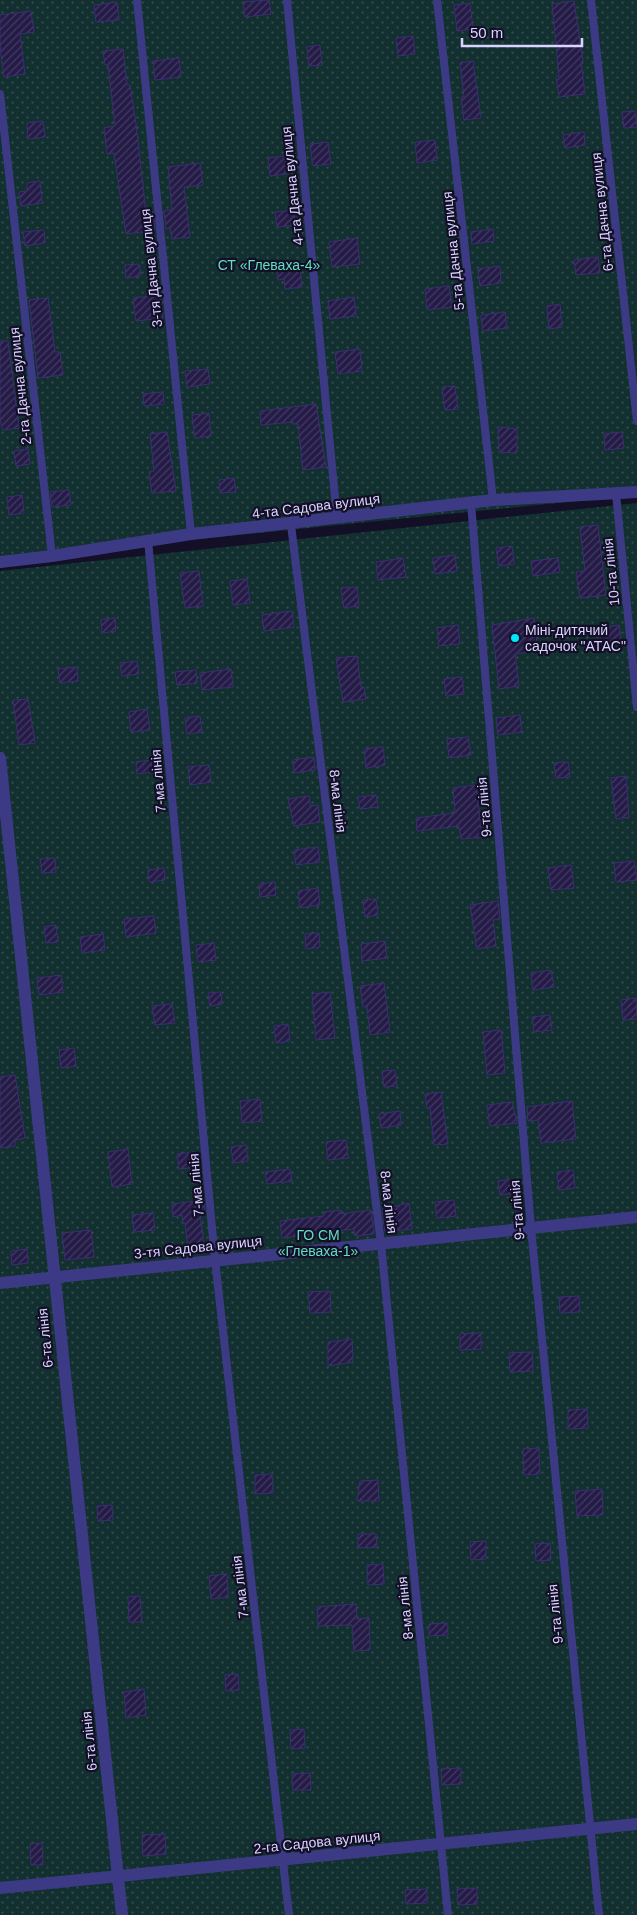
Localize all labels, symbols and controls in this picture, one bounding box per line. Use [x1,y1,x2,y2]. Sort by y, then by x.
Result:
scale bar [462,15,582,47]
text: 50 m [470,24,503,41]
street label: 4-та Дачна вулиця [278,126,306,246]
street label: 6-та Дачна вулиця [588,152,616,272]
street label: 5-та Дачна вулиця [439,191,467,311]
street label: 3-тя Дачна вулиця [137,208,165,328]
park label: СТ «Глеваха-4» [218,257,320,273]
street label: 2-га Дачна вулиця [6,326,34,446]
street label: 4-та Садова вулиця [251,490,381,522]
street label: 10-та лінія [599,537,623,607]
place label: Міні-дитячий садочок "АТАС" [525,622,626,654]
marker: Міні-дитячий садочок "АТАС" [509,632,521,644]
street label: 7-ма лінія [147,749,169,813]
street label: 8-ма лінія [326,769,350,833]
street label: 9-та лінія [473,776,495,838]
street label: 7-ма лінія [185,1153,207,1217]
street label: 8-ма лінія [377,1170,401,1234]
street label: 9-та лінія [506,1179,528,1241]
park label: ГО СМ «Глеваха-1» [278,1227,358,1259]
street label: 3-тя Садова вулиця [133,1232,263,1262]
street label: 6-та лінія [34,1307,56,1369]
street label: 7-ма лінія [228,1555,252,1619]
street label: 8-ма лінія [394,1576,416,1640]
street label: 9-та лінія [544,1583,566,1645]
street label: 6-та лінія [78,1710,100,1772]
street label: 2-га Садова вулиця [253,1827,381,1857]

